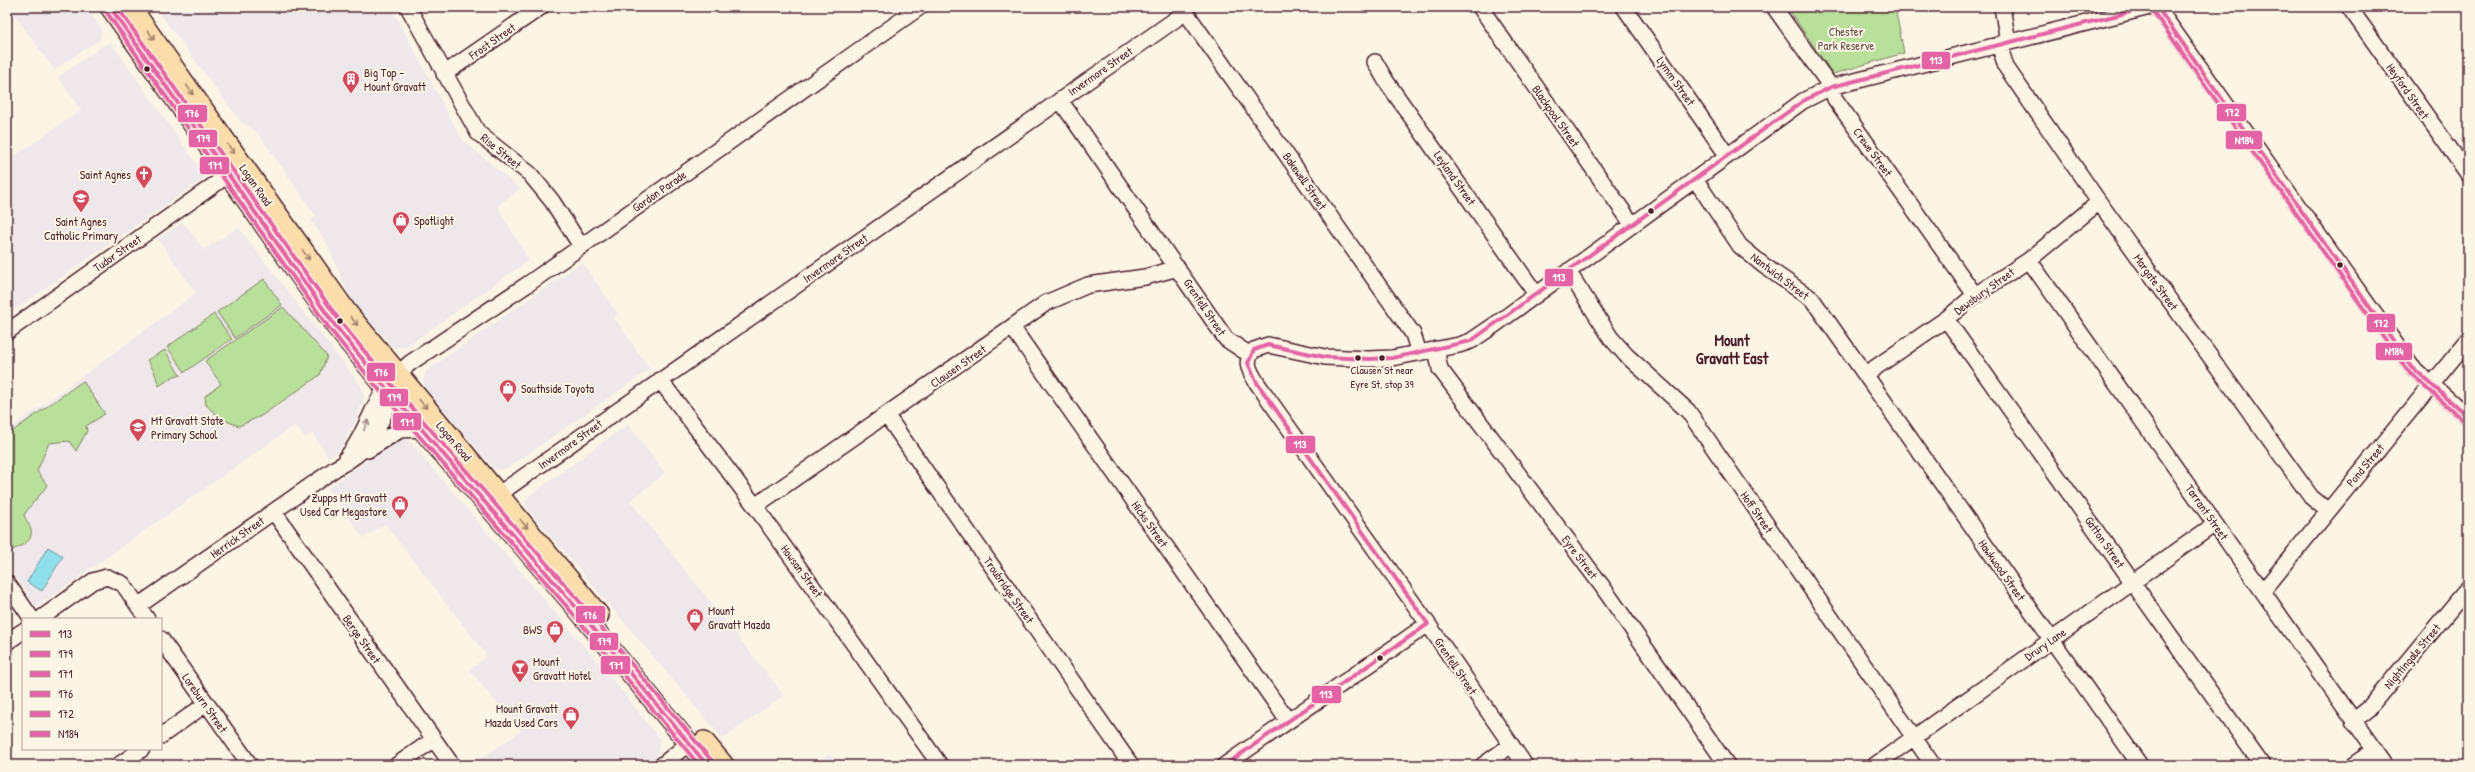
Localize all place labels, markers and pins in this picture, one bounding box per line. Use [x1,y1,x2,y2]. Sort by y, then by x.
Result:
unlabelled marker [142,64,152,74]
place label: Big Top - Mount Gravatt [364,64,427,95]
building icon: Big Top - Mount Gravatt [341,69,361,94]
church icon: Saint Agnes [134,164,154,189]
place label: Saint Agnes [80,166,131,183]
school or university icon: Saint Agnes Catholic Primary [71,188,91,213]
unlabelled marker [1646,206,1656,216]
shop icon: Spotlight [391,210,411,235]
place label: Spotlight [414,212,455,229]
place label: Saint Agnes Catholic Primary [44,213,118,244]
unlabelled marker [2335,260,2345,270]
unlabelled marker [335,316,345,326]
unlabelled marker [1353,353,1363,363]
marker: Clausen St near Eyre St, stop 39 [1377,353,1387,363]
place label: Clausen St near Eyre St, stop 39 [1350,363,1414,391]
shop icon: Southside Toyota [498,378,518,403]
place label: Southside Toyota [521,380,594,397]
place label: Mt Gravatt State Primary School [151,412,224,443]
school or university icon: Mt Gravatt State Primary School [128,417,148,442]
place label: Zupps Mt Gravatt Used Car Megastore [300,489,388,520]
shop icon: Zupps Mt Gravatt Used Car Megastore [390,494,410,519]
place label: Mount Gravatt Mazda [708,602,770,633]
shop icon: Mount Gravatt Mazda [685,607,705,632]
shop icon: BWS [545,619,565,644]
place label: BWS [523,621,542,638]
place label: Mount Gravatt Hotel [533,653,592,684]
unlabelled marker [1375,653,1385,663]
bar icon: Mount Gravatt Hotel [510,658,530,683]
place label: Mount Gravatt Mazda Used Cars [485,700,559,731]
shop icon: Mount Gravatt Mazda Used Cars [561,705,581,730]

